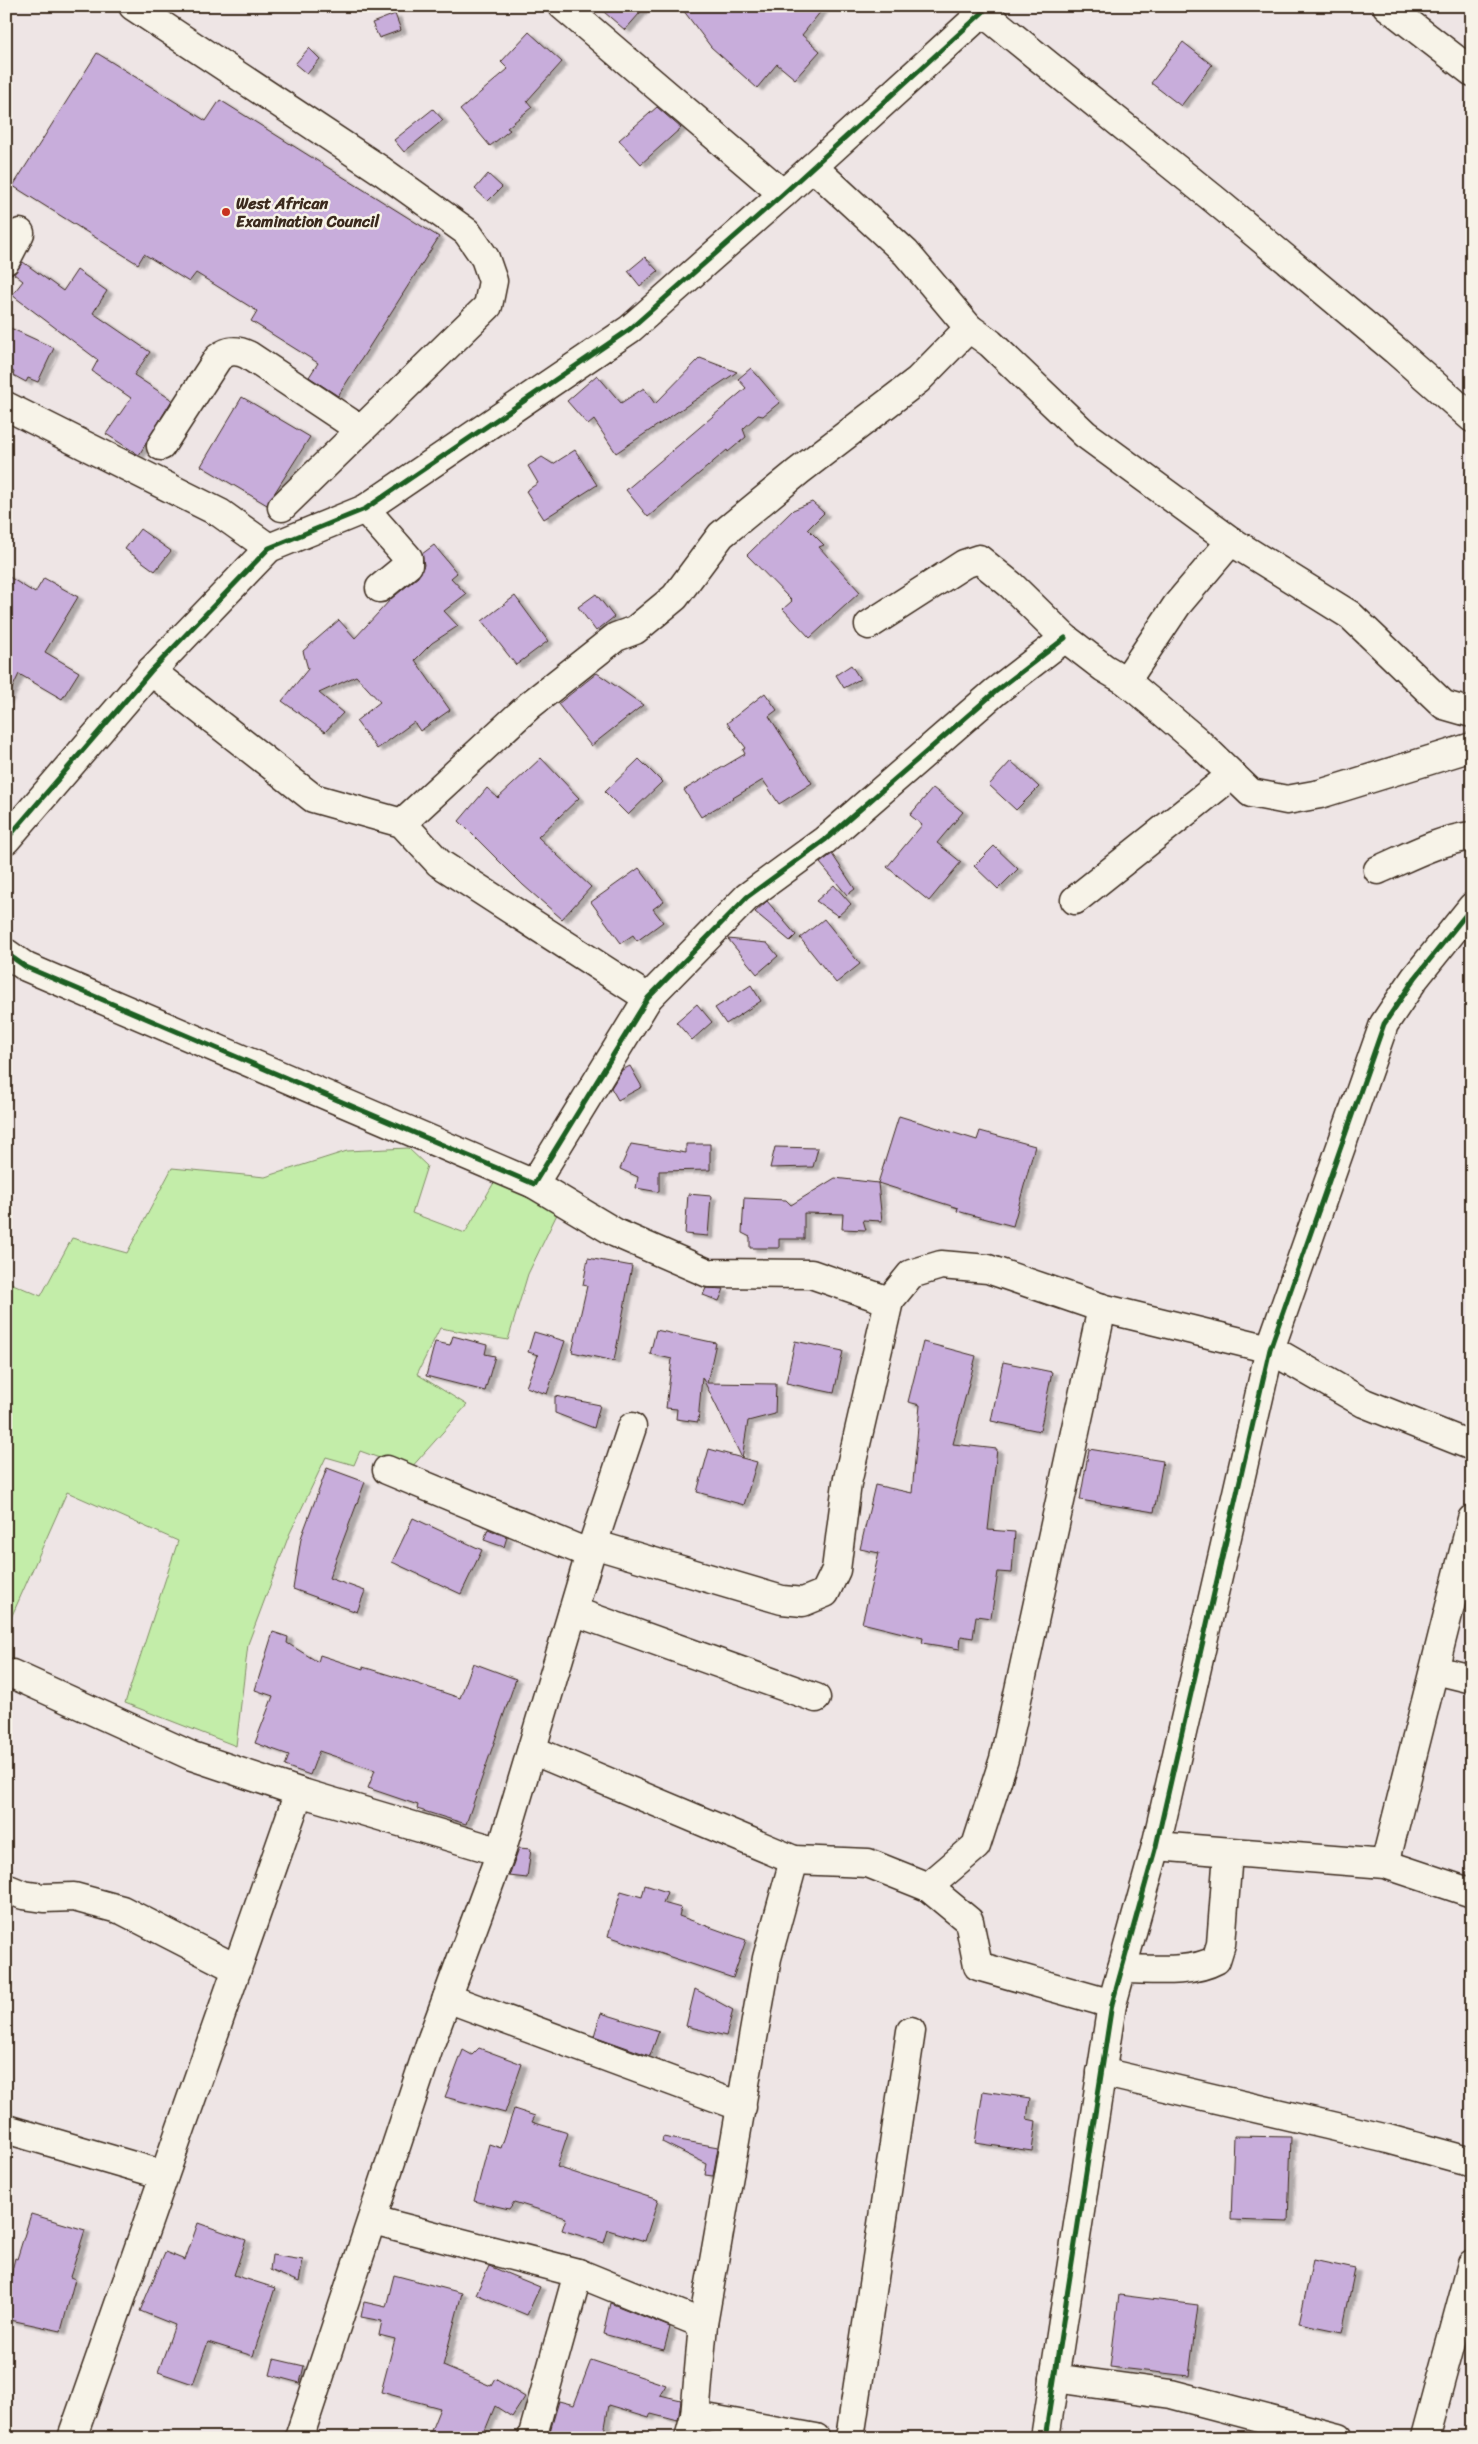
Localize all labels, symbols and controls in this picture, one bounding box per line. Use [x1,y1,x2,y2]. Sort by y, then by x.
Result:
place label: West African Examination Council [236,189,380,236]
marker: West African Examination Council [220,206,232,218]

